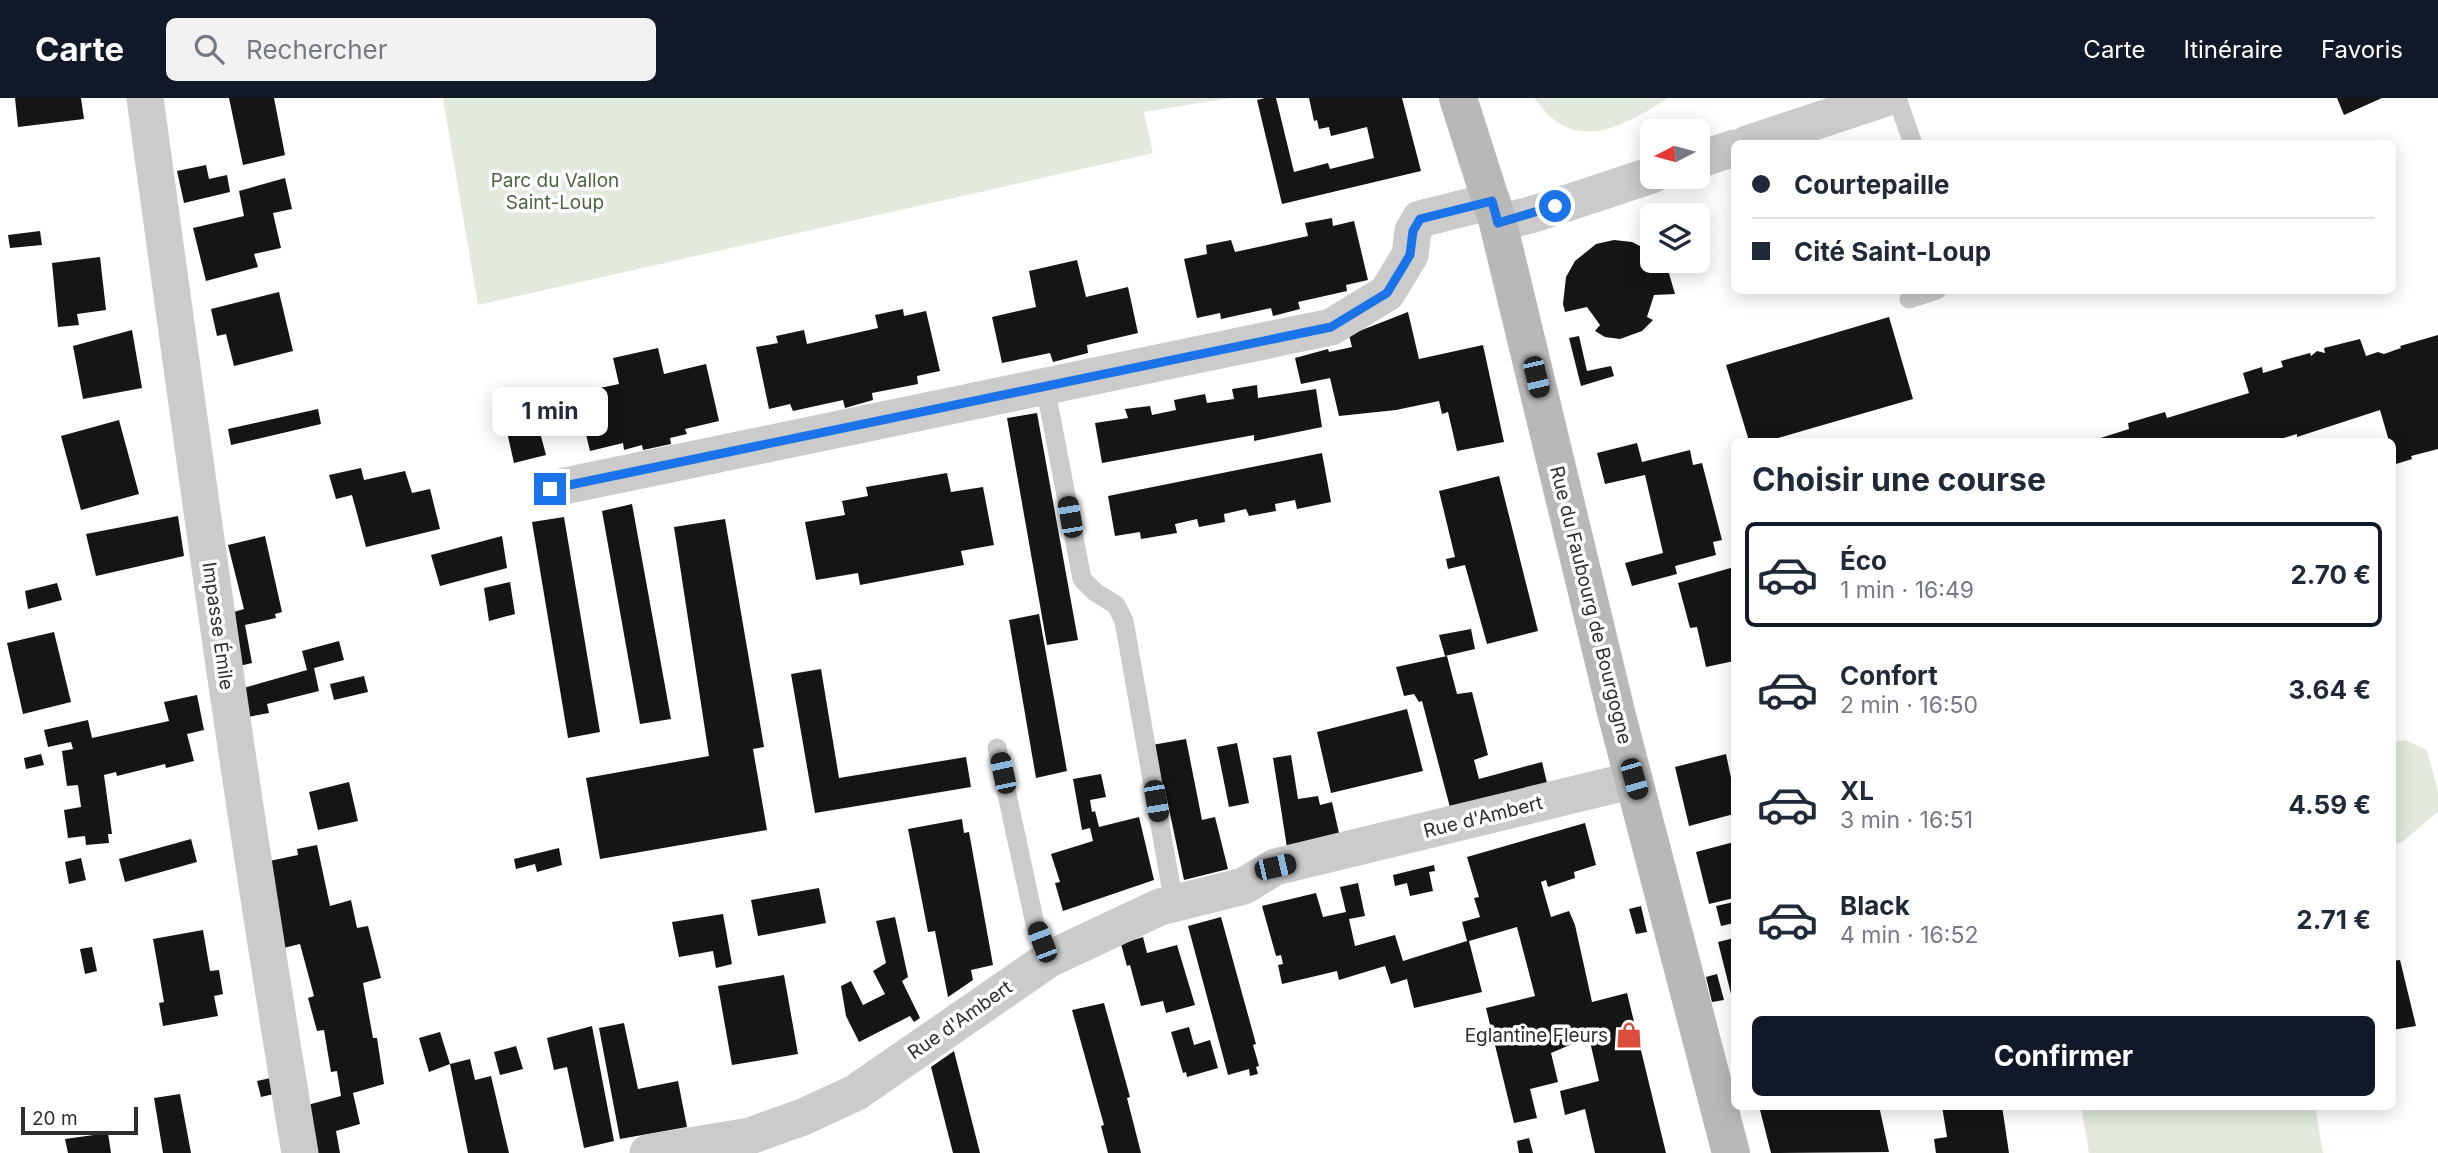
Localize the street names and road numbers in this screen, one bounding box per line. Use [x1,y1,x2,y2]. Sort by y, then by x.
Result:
street label: Rue du Faubourg de Bourgogne [1545,464,1637,746]
street label: Impasse Émile [198,560,239,692]
street label: Rue d'Ambert [1421,791,1545,843]
street label: Rue d'Ambert [903,976,1017,1064]

